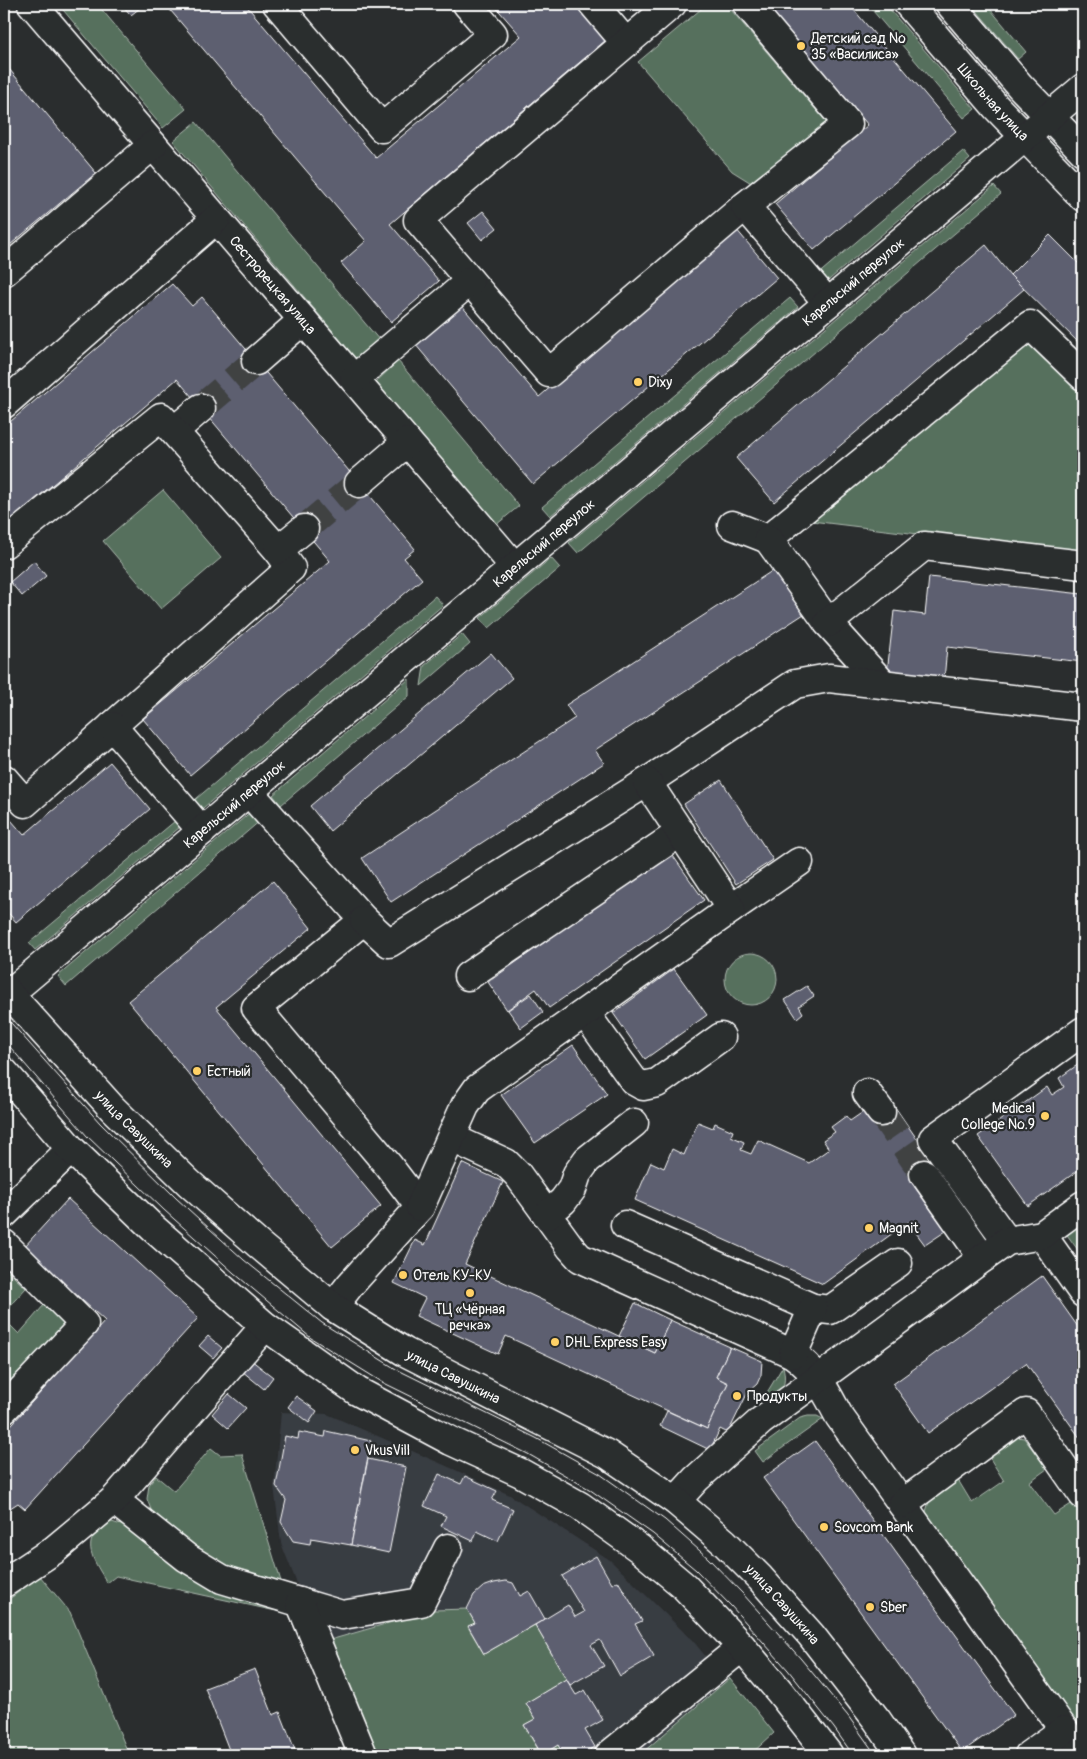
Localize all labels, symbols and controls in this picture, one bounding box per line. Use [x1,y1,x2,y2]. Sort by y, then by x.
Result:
place label: Детский сад № 35 «Василиса» [810,30,906,63]
marker: Детский сад № 35 «Василиса» [795,40,807,52]
street label: Школьная улица [954,60,1032,144]
street label: Сестрорецкая улица [226,232,320,337]
street label: Карельский переулок [799,234,908,329]
place label: Dixy [648,374,672,391]
marker: Dixy [632,376,644,388]
street label: Карельский переулок [489,495,598,591]
street label: Карельский переулок [180,756,288,852]
place label: Естный [207,1063,251,1080]
marker: Естный [191,1065,203,1077]
street label: улица Савушкина [91,1086,177,1171]
place label: Medical College No.9 [961,1100,1035,1133]
marker: Medical College No.9 [1039,1110,1051,1122]
place label: Magnit [879,1220,919,1237]
marker: Magnit [863,1222,875,1234]
place label: Отель КУ-КУ [413,1267,492,1284]
marker: Отель КУ-КУ [397,1269,409,1281]
marker: ТЦ «Чёрная речка» [464,1287,476,1299]
place label: ТЦ «Чёрная речка» [435,1301,505,1334]
place label: DHL Express Easy [565,1334,667,1351]
marker: DHL Express Easy [549,1336,561,1348]
street label: улица Савушкина [403,1345,503,1407]
place label: Продукты [747,1388,807,1405]
marker: Продукты [731,1390,743,1402]
place label: VkusVill [365,1442,410,1459]
marker: VkusVill [349,1444,361,1456]
place label: Sovcom Bank [834,1519,914,1536]
marker: Sovcom Bank [818,1521,830,1533]
street label: улица Савушкина [741,1559,823,1648]
place label: Sber [880,1599,907,1616]
marker: Sber [864,1601,876,1613]

